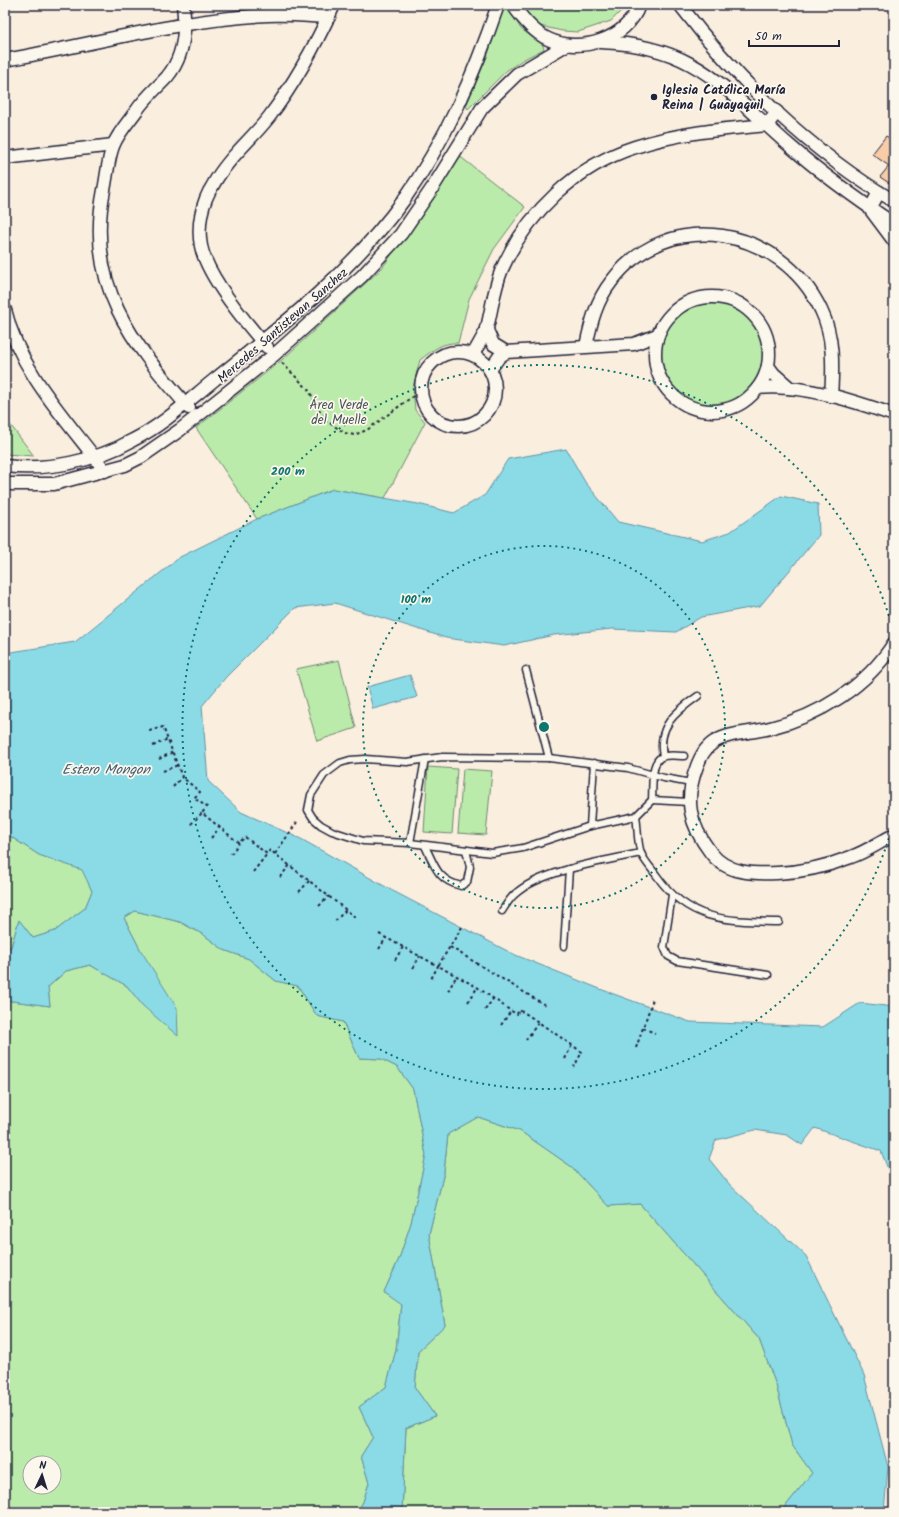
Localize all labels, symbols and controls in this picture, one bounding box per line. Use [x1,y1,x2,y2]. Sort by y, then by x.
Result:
scale bar [749,22,839,48]
text: 50 m [755,27,782,46]
place label: Iglesia Católica María Reina | Guayaquil [662,80,786,116]
marker: Iglesia Católica María Reina | Guayaquil [649,92,659,102]
street label: Mercedes Santistevan Sanchez [213,263,353,389]
park label: Área Verde del Muelle [310,395,369,431]
text: 200 m [271,462,305,481]
text: 100 m [401,590,431,609]
centre of rings [537,720,551,734]
water label: Estero Mongon [62,759,151,781]
north arrow [22,1455,62,1495]
text: N [39,1457,47,1475]

